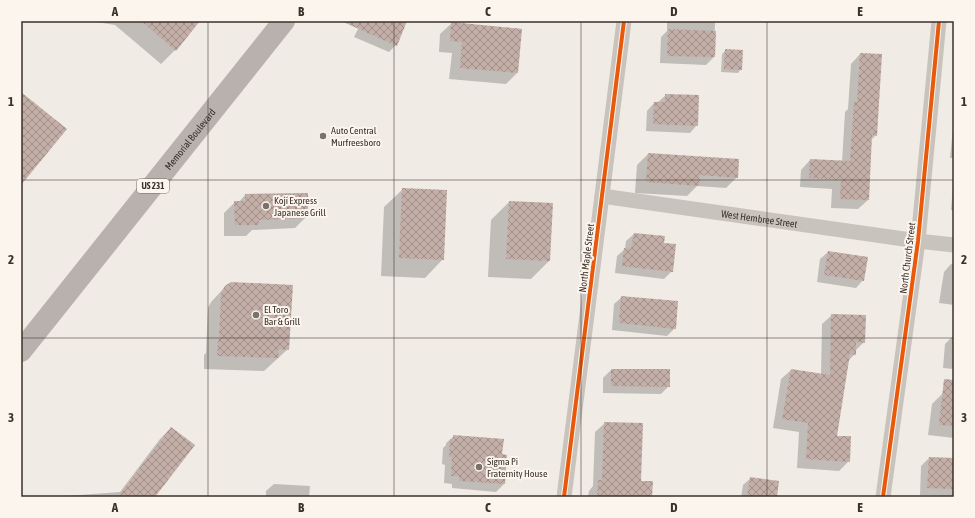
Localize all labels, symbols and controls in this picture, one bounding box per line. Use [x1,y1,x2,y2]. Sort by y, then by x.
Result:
text: A [111,4,119,19]
text: B [298,4,305,19]
text: C [485,4,491,19]
text: D [670,4,678,19]
text: E [857,4,863,19]
text: 1 [8,94,14,109]
text: 1 [961,94,967,109]
street label: Memorial Boulevard [163,107,218,172]
place label: Auto Central Murfreesboro [331,125,381,148]
marker: Auto Central Murfreesboro [318,131,328,141]
road number: US 231 [137,179,169,193]
place label: Koji Express Japanese Grill [274,195,326,218]
marker: Koji Express Japanese Grill [261,201,271,211]
street label: West Hembree Street [720,208,798,230]
street label: North Church Street [898,222,917,294]
street label: North Maple Street [577,223,596,293]
text: 2 [8,252,14,267]
text: 2 [961,252,967,267]
place label: El Toro Bar & Grill [264,304,300,327]
marker: El Toro Bar & Grill [251,310,261,320]
text: 3 [8,410,14,425]
text: 3 [961,410,967,425]
place label: Sigma Pi Fraternity House [487,456,548,479]
marker: Sigma Pi Fraternity House [474,462,484,472]
text: A [111,500,119,515]
text: B [298,500,305,515]
text: C [485,500,491,515]
text: D [670,500,678,515]
text: E [857,500,863,515]

